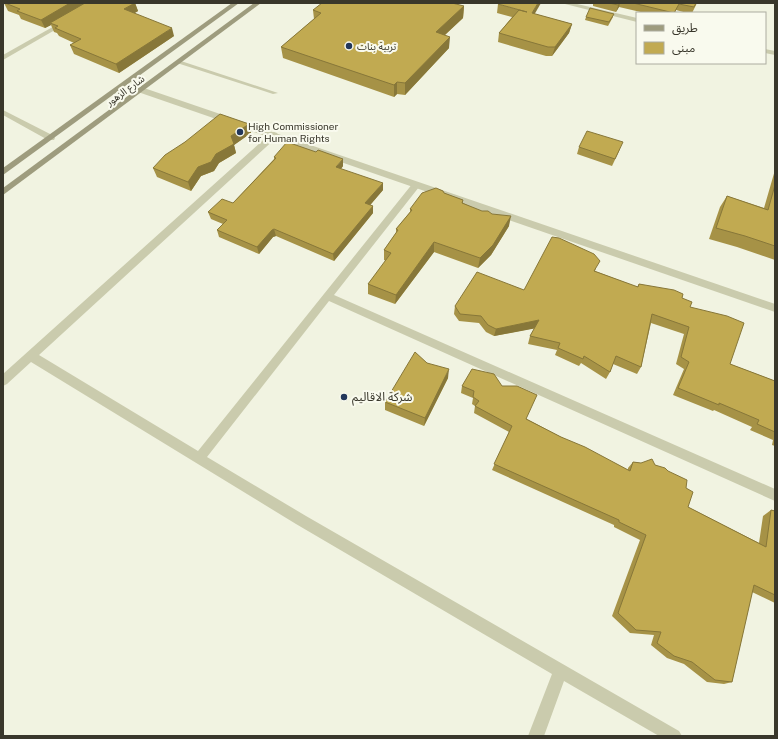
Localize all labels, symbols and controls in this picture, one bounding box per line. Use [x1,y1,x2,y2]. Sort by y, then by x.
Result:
legend [636,12,766,64]
text: طريق [672,21,698,36]
place label: تربية بنات [357,40,396,53]
marker: تربية بنات [344,41,354,51]
text: مبنى [672,41,695,55]
street label: شارع الزهور [103,72,148,110]
place label: High Commissioner for Human Rights [248,120,339,144]
marker: High Commissioner for Human Rights [235,127,245,137]
place label: شركة الاقاليم [352,390,412,406]
marker: شركة الاقاليم [339,392,349,402]

